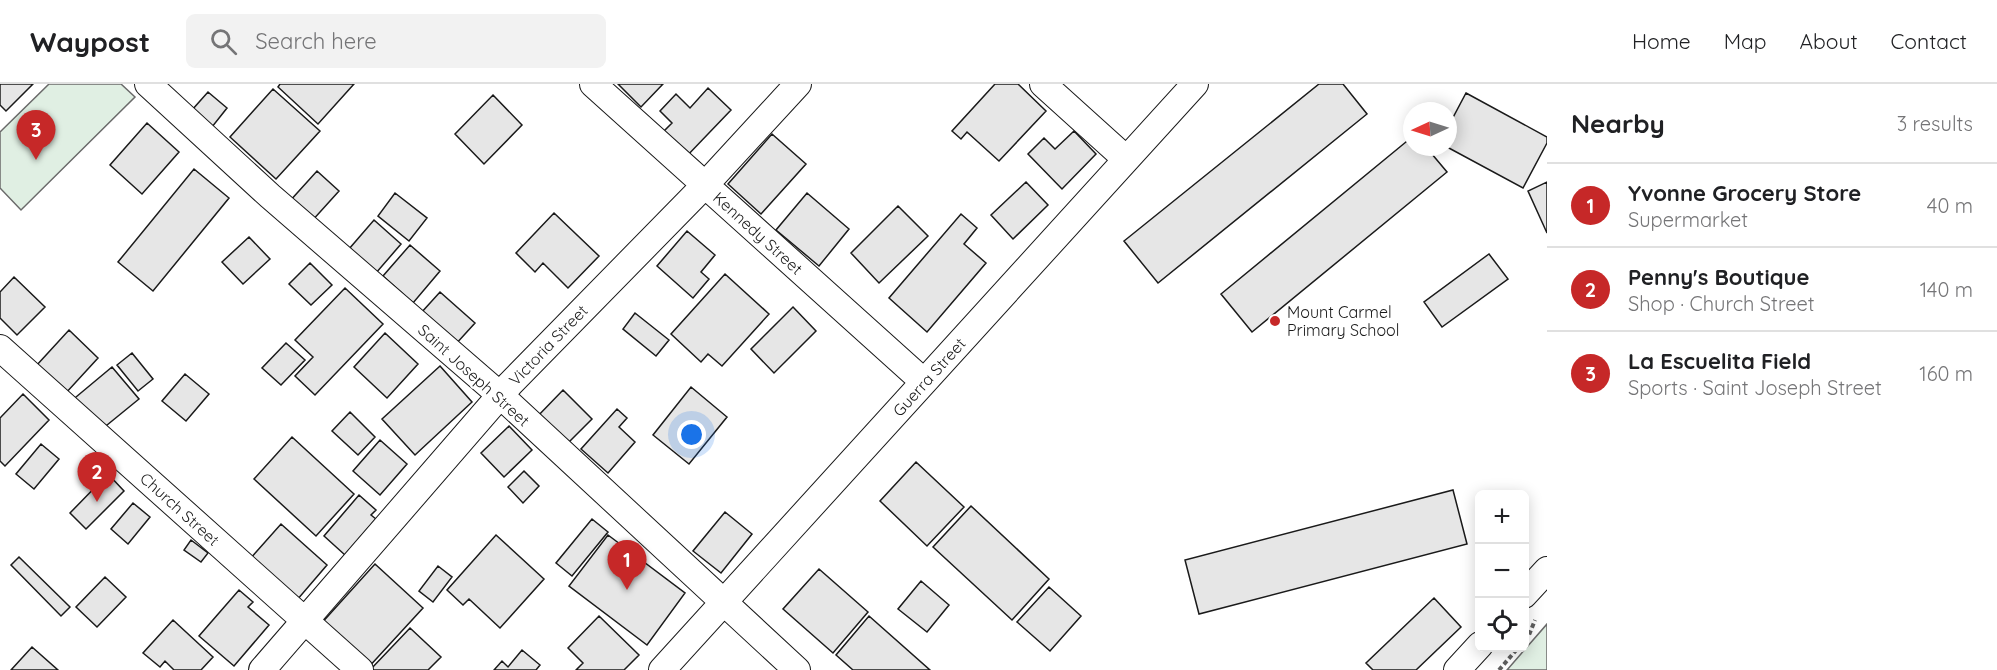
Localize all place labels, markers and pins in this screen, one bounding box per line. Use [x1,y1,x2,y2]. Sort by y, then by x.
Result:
pin: 3 [16,110,56,160]
place label: Mount Carmel Primary School [1287,302,1399,340]
marker: Mount Carmel Primary School [1268,314,1282,328]
pin: 2 [78,452,116,502]
pin: 1 [608,540,646,590]

